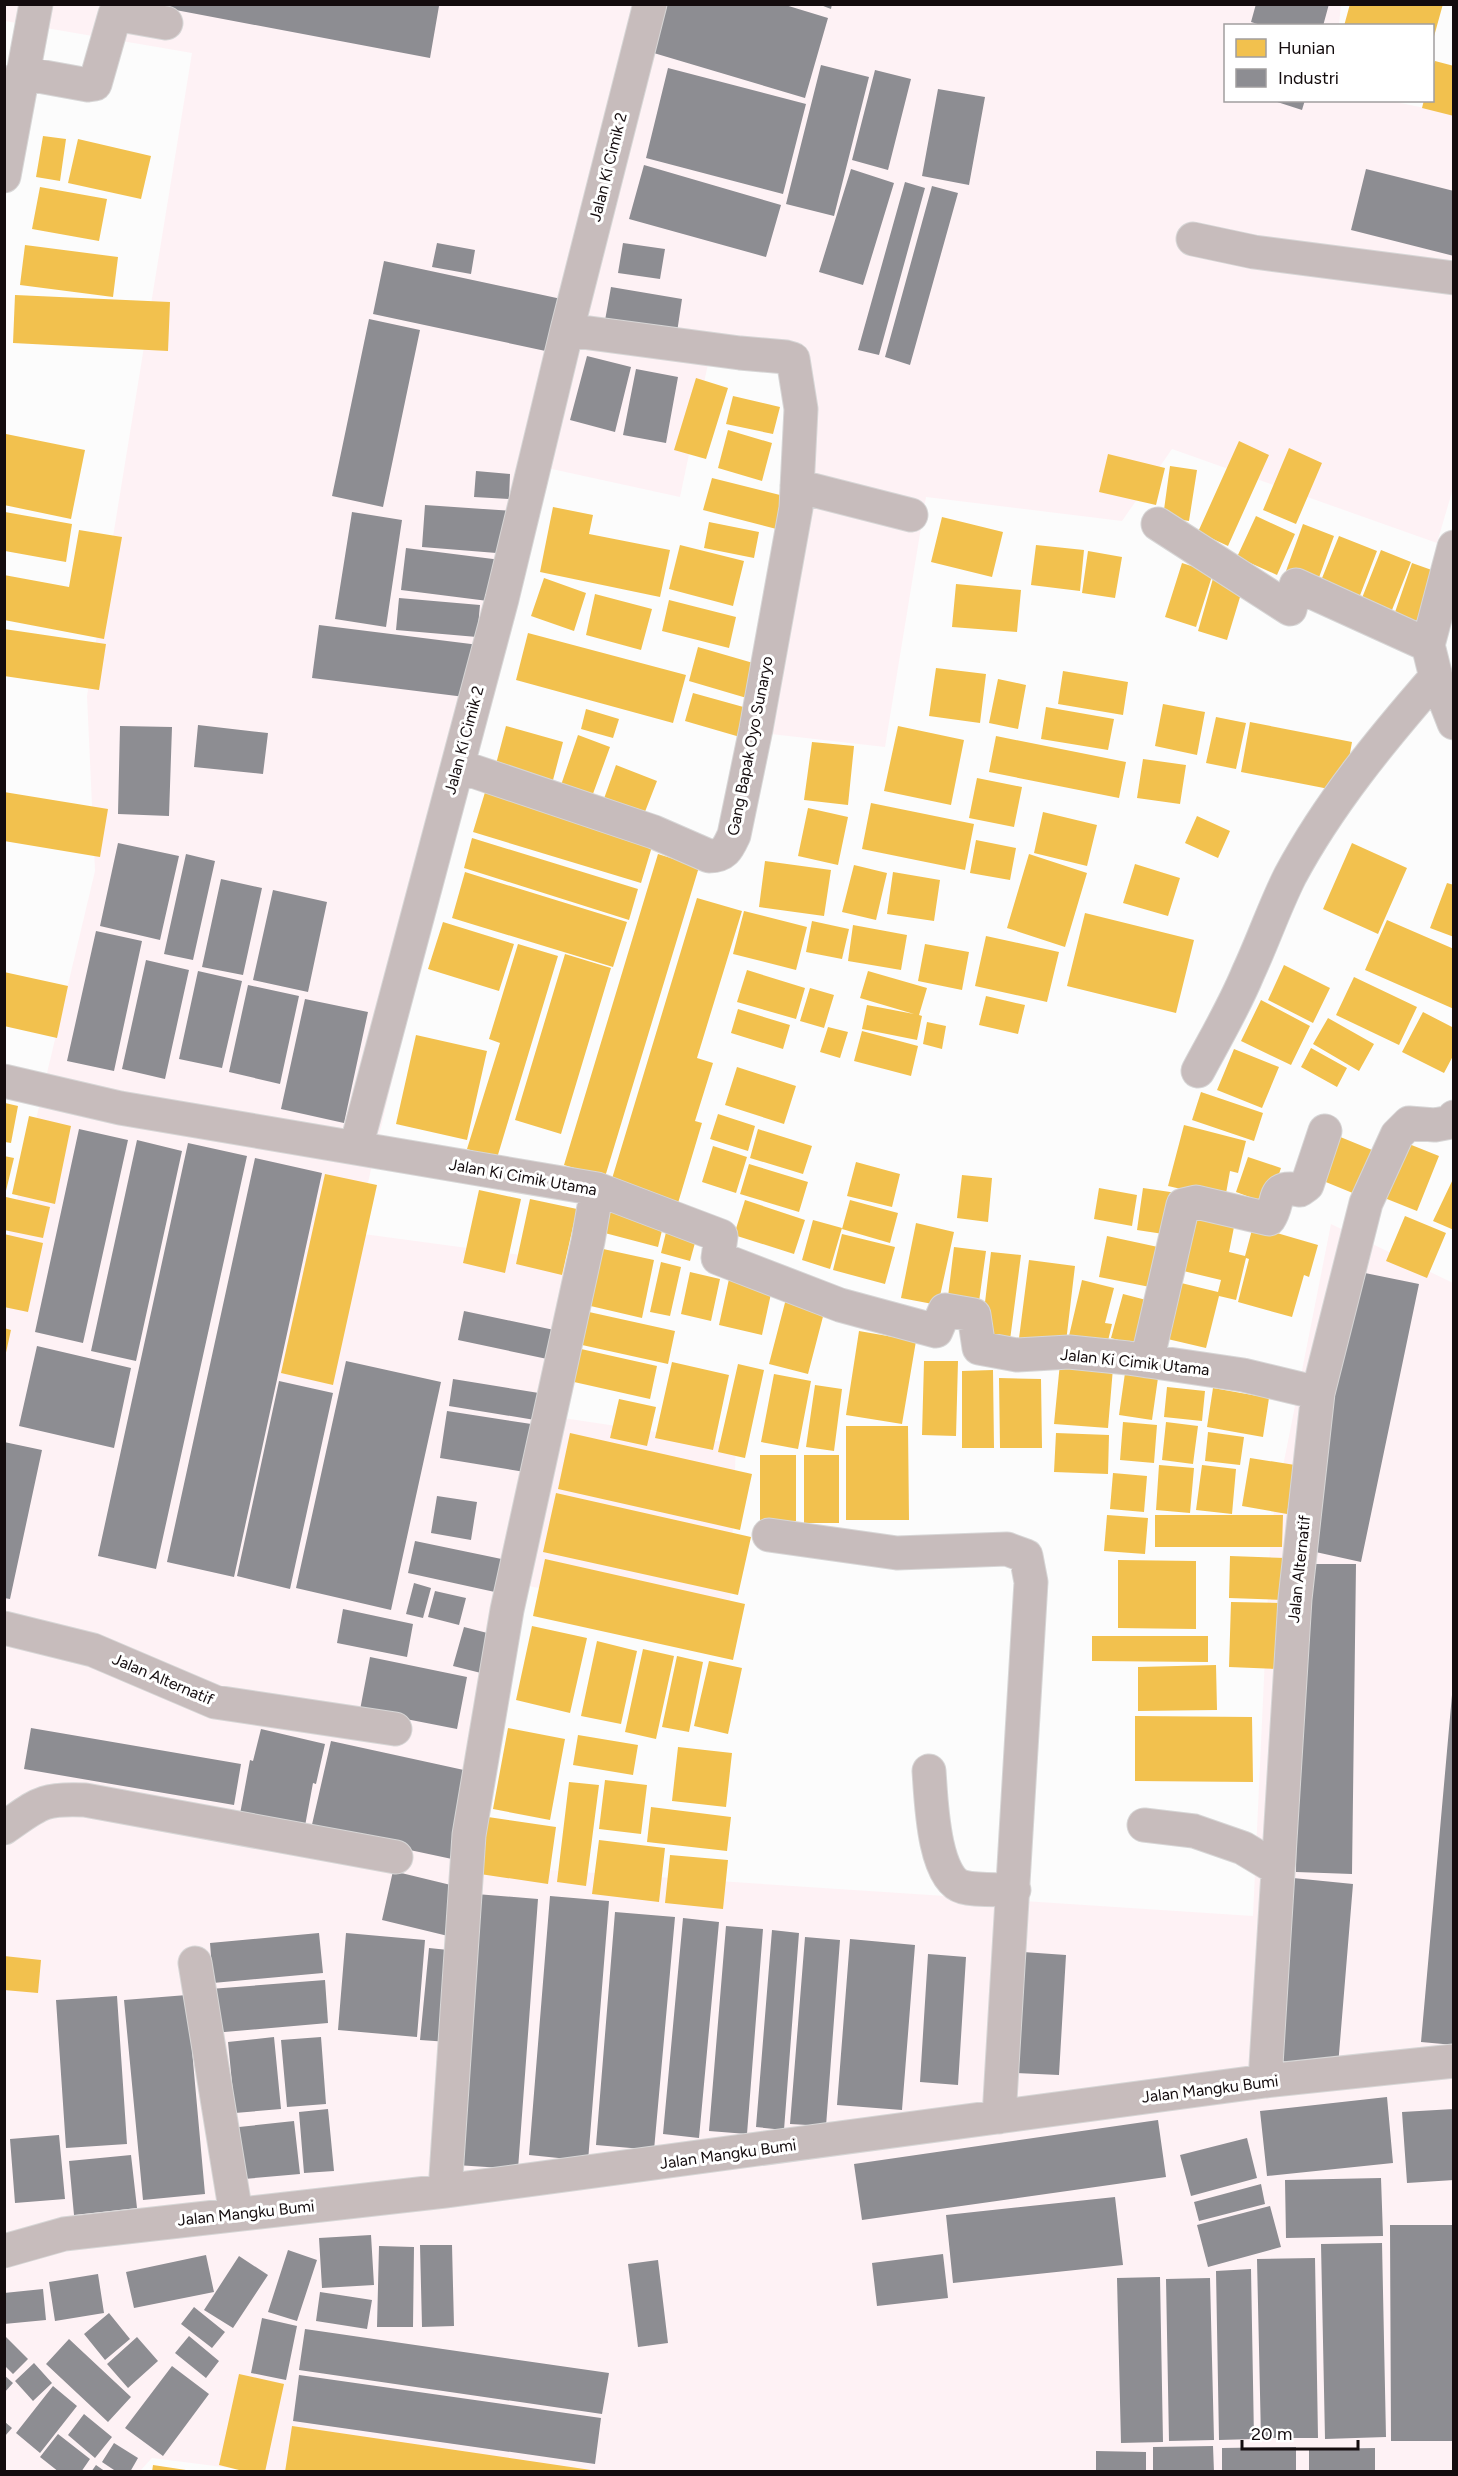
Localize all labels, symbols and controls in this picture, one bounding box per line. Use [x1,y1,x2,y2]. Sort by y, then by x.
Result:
legend [1224,24,1434,102]
text: Hunian [1278,37,1335,59]
text: Industri [1278,67,1339,89]
street label: Jalan Ki Cimik 2 [585,111,631,223]
street label: Gang Bapak Oyo Sunaryo [723,655,777,837]
street label: Jalan Ki Cimik 2 [440,684,488,796]
street label: Jalan Ki Cimik Utama [448,1155,598,1199]
street label: Jalan Ki Cimik Utama [1059,1345,1211,1379]
street label: Jalan Alternatif [1284,1514,1314,1624]
street label: Jalan Alternatif [109,1649,217,1709]
street label: Jalan Mangku Bumi [1141,2071,1279,2107]
street label: Jalan Mangku Bumi [659,2135,797,2173]
street label: Jalan Mangku Bumi [177,2196,315,2230]
scale bar [1242,2413,1358,2451]
text: 20 m [1251,2423,1292,2445]

